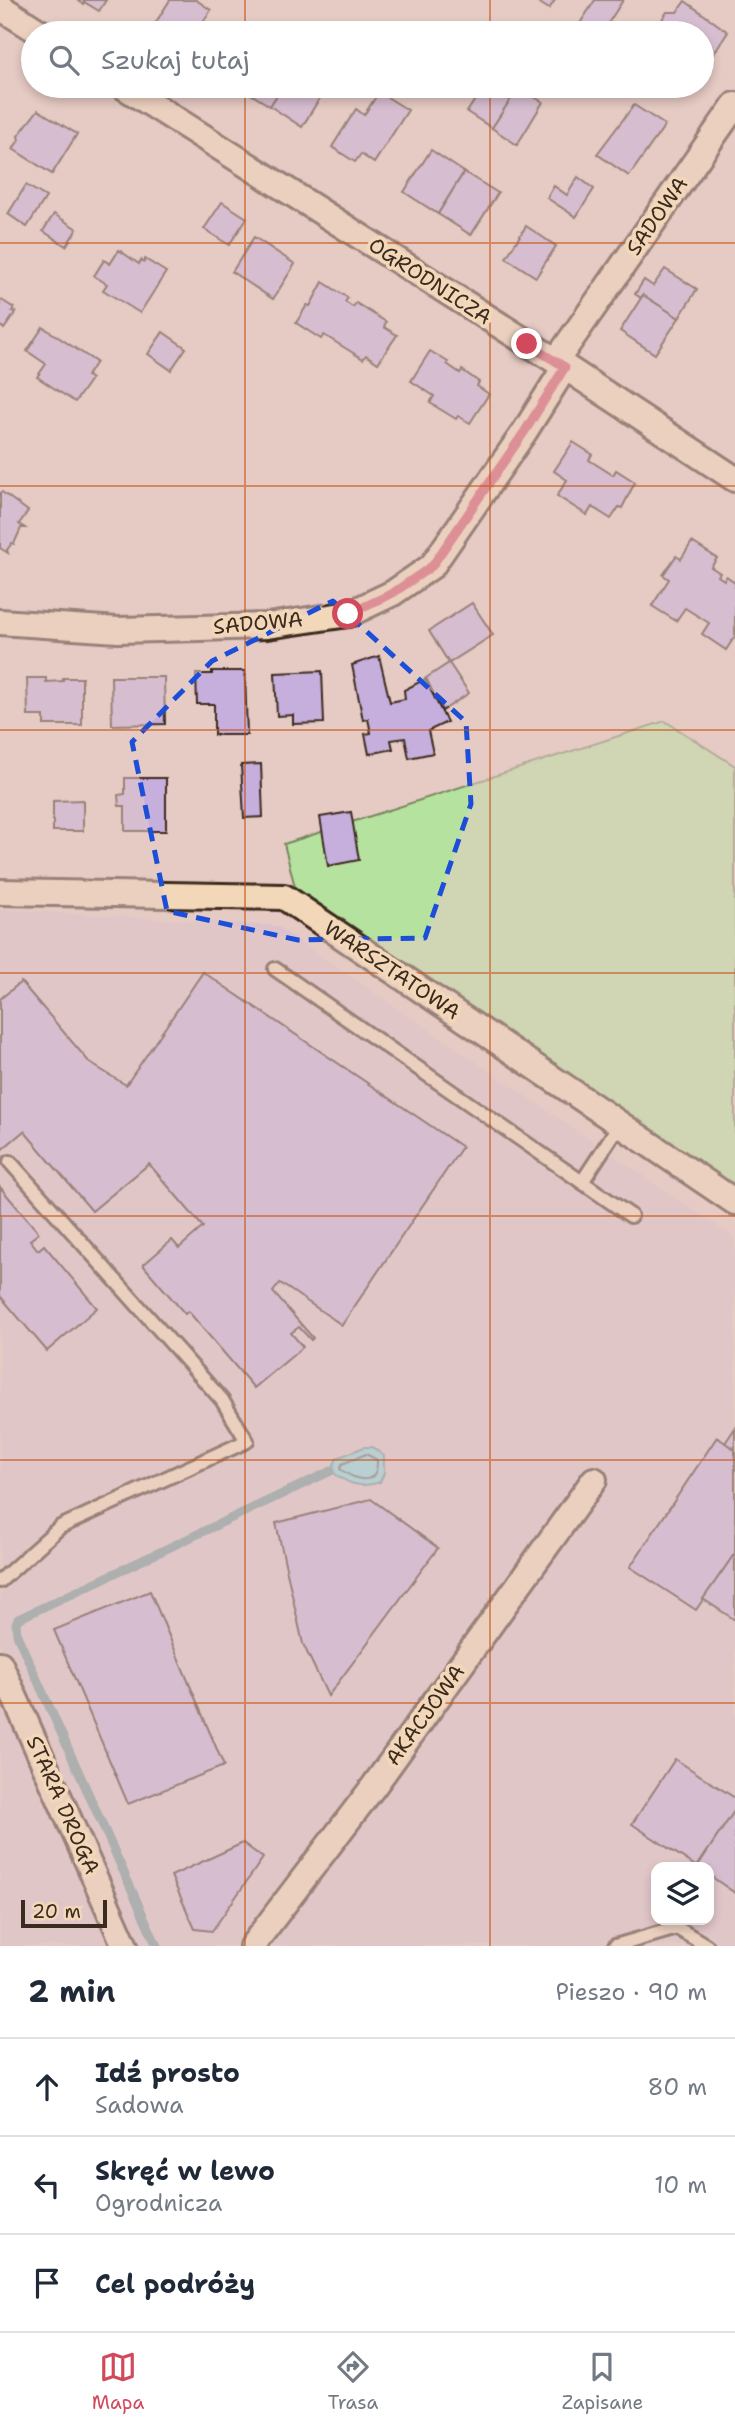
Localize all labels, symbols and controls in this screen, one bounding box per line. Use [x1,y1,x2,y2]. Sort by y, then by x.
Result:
search box [21,21,714,98]
icon: search [45,41,83,79]
text: Szukaj tutaj [101,42,250,77]
street label: SADOWA [620,171,694,261]
street label: OGRODNICZA [363,231,497,331]
route end [511,328,542,359]
route start [332,598,363,629]
street label: SADOWA [212,605,304,641]
street label: WARSZTATOWA [318,914,466,1026]
street label: AKACJOWA [379,1659,471,1771]
street label: STARA DROGA [20,1731,106,1879]
map controls [651,1862,714,1925]
button: layers [651,1862,714,1925]
scale bar [21,1897,107,1929]
text: 20 m [32,1899,81,1924]
text: 2 min [28,1971,115,2012]
text: Pieszo · 90 m [555,1977,707,2007]
text: Idź prosto [95,2055,240,2090]
icon: ahead [28,2068,66,2106]
text: 80 m [648,2072,707,2102]
text: Sadowa [95,2090,184,2120]
text: Skręć w lewo [95,2153,275,2188]
icon: left [28,2166,66,2204]
text: 10 m [654,2170,707,2200]
text: Ogrodnicza [95,2188,222,2218]
icon: arrive [28,2264,66,2302]
text: Cel podróży [95,2266,255,2301]
tab: Mapa [92,2348,144,2415]
tab: Trasa [328,2348,378,2415]
tab: Zapisane [562,2348,643,2415]

